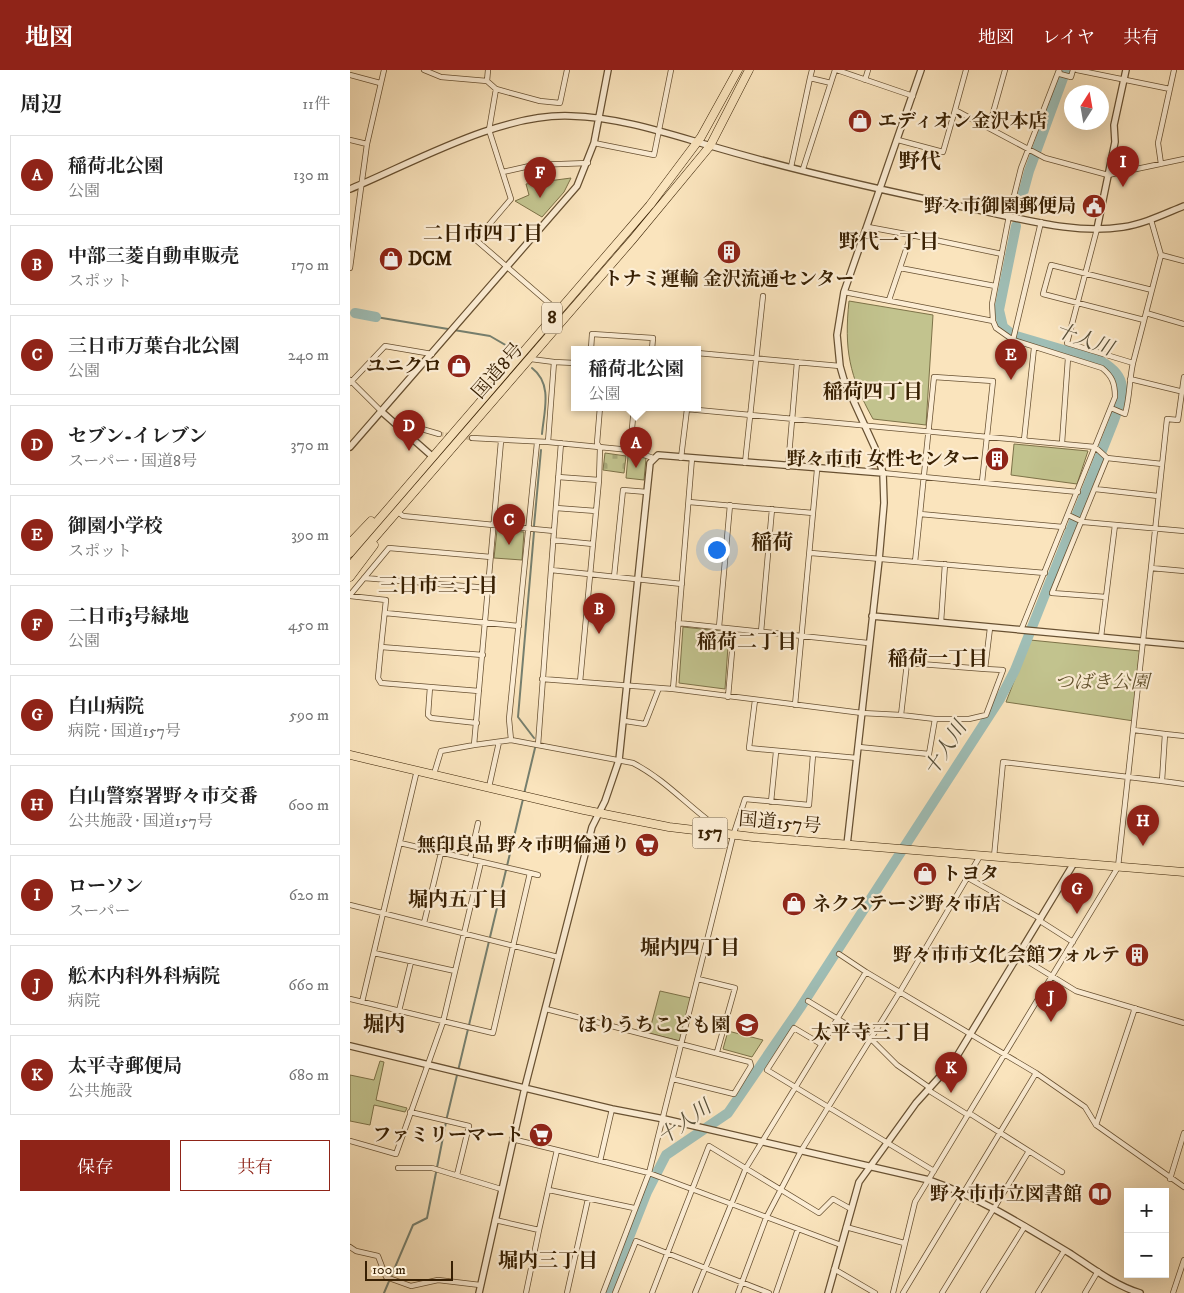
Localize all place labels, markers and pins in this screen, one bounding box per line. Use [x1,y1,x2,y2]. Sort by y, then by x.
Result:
shop icon: エディオン金沢本店 [847,108,873,134]
place label: エディオン金沢本店 [878,110,1047,133]
pin: I [1107,146,1139,187]
pin: F [524,157,556,198]
public building icon: 野々市御園郵便局 [1081,193,1107,219]
place label: 野々市御園郵便局 [924,195,1076,218]
building icon: トナミ運輸 金沢流通センター [716,239,742,265]
shop icon: DCM [378,246,404,272]
place label: DCM [408,248,452,271]
place label: トナミ運輸 金沢流通センター [604,268,854,291]
pin: E [995,339,1027,380]
shop icon: ユニクロ [446,353,472,379]
place label: ユニクロ [366,355,442,378]
pin: D [393,410,425,451]
pin: A [620,427,652,468]
building icon: 野々市市 女性センター [984,446,1010,472]
place label: 野々市市 女性センター [787,448,980,471]
pin: C [493,504,525,545]
pin: B [583,593,615,634]
pin: H [1127,805,1159,846]
supermarket icon: 無印良品 野々市明倫通り [634,832,660,858]
place label: 無印良品 野々市明倫通り [417,834,630,857]
shop icon: トヨタ [912,861,938,887]
place label: トヨタ [942,863,999,886]
pin: G [1061,873,1093,914]
shop icon: ネクステージ野々市店 [781,891,807,917]
place label: ネクステージ野々市店 [812,893,1001,916]
building icon: 野々市市文化会館フォルテ [1124,942,1150,968]
place label: 野々市市文化会館フォルテ [893,944,1120,967]
pin: J [1035,981,1067,1022]
school or university icon: ほりうちこども園 [734,1012,760,1038]
place label: ほりうちこども園 [578,1014,730,1037]
pin: K [935,1052,967,1093]
supermarket icon: ファミリーマート [528,1122,554,1148]
place label: ファミリーマート [372,1124,524,1147]
library icon: 野々市市立図書館 [1087,1181,1113,1207]
place label: 野々市市立図書館 [930,1183,1082,1206]

